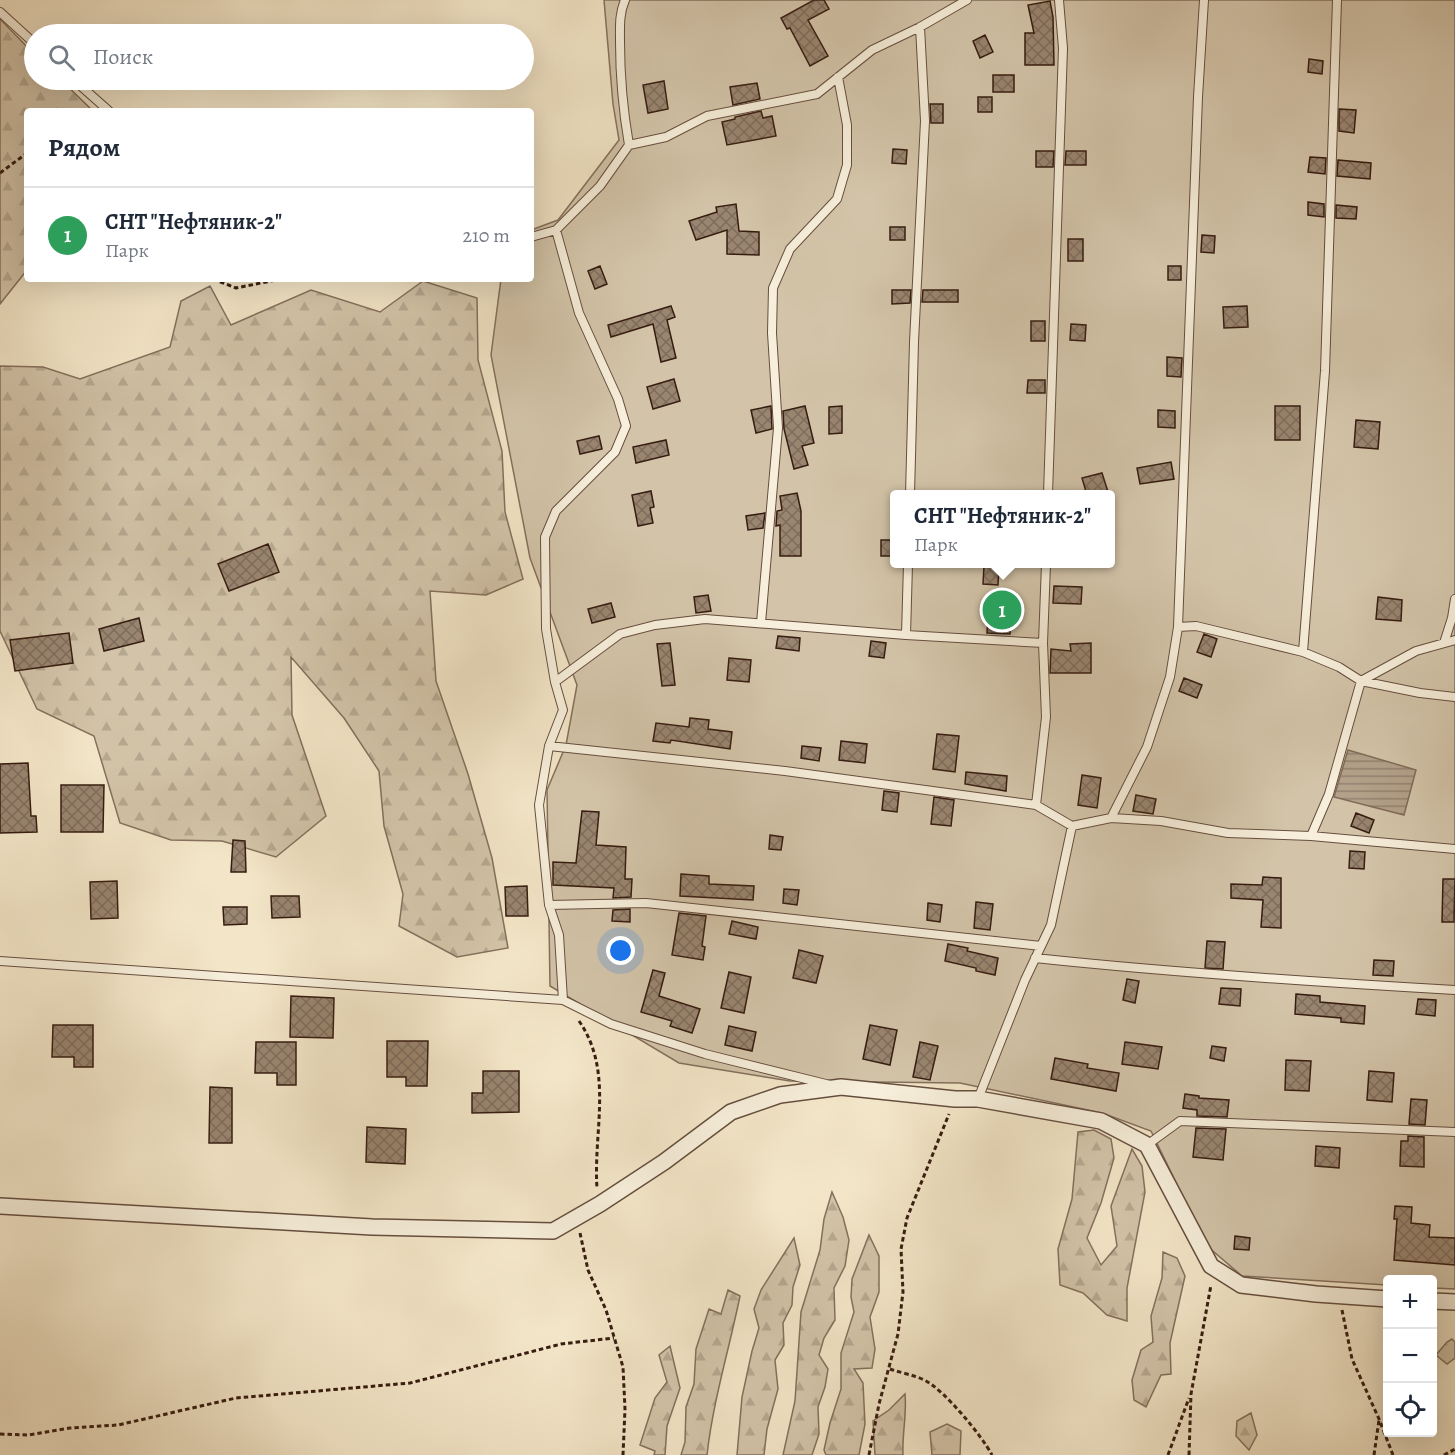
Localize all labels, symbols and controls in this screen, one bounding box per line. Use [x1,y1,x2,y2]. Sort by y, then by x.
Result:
search box [24,24,534,90]
icon: search [45,41,78,74]
text: Поиск [93,42,153,72]
text: Рядом [48,130,120,165]
text: СНТ "Нефтяник-2" [105,207,282,237]
text: 1 [64,222,71,249]
text: 210 m [462,222,510,249]
text: Парк [105,237,149,264]
popup [890,490,1115,568]
text: СНТ "Нефтяник-2" [914,501,1091,531]
text: Парк [914,531,958,558]
pin: 1 [982,588,1022,632]
your location [606,936,635,965]
map controls [1383,1275,1437,1437]
button: + [1383,1275,1437,1329]
button: − [1383,1329,1437,1383]
button: locate [1383,1383,1437,1437]

